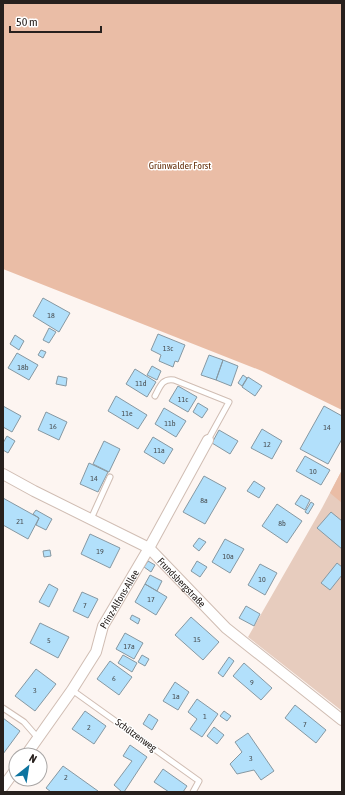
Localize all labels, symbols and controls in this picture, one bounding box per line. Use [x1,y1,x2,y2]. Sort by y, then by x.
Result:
scale bar [10,8,101,34]
text: 50 m [16,15,38,29]
park label: Grünwalder Forst [149,160,211,171]
house number: 18 [47,311,55,320]
house number: 13c [163,344,173,353]
house number: 18b [17,363,29,372]
house number: 11d [135,379,147,388]
house number: 11c [178,395,188,404]
house number: 11e [121,409,133,418]
house number: 11b [164,419,176,428]
house number: 16 [49,422,57,431]
house number: 14 [323,423,331,432]
house number: 12 [263,440,271,449]
house number: 11a [153,446,165,455]
house number: 10 [309,467,317,476]
house number: 14 [90,474,98,483]
house number: 8a [200,496,208,505]
house number: 21 [16,517,24,526]
house number: 8b [278,519,286,528]
house number: 19 [96,547,104,556]
house number: 10a [222,552,234,561]
street label: Frundsbergstraße [156,555,208,609]
street label: Prinz-Alfons-Allee [97,567,141,630]
house number: 10 [258,575,266,584]
house number: 17 [147,595,155,604]
house number: 7 [83,601,87,610]
house number: 15 [193,635,201,644]
house number: 5 [47,636,51,645]
house number: 17a [123,642,135,651]
house number: 6 [112,674,116,683]
house number: 9 [250,678,254,687]
house number: 3 [33,686,37,695]
house number: 1a [172,692,180,701]
house number: 1 [203,712,207,721]
street label: Schützenweg [113,716,159,754]
house number: 7 [303,720,307,729]
house number: 2 [87,723,91,732]
north arrow [8,747,48,787]
text: N [27,752,39,765]
house number: 3 [249,754,253,763]
house number: 2 [64,773,68,782]

